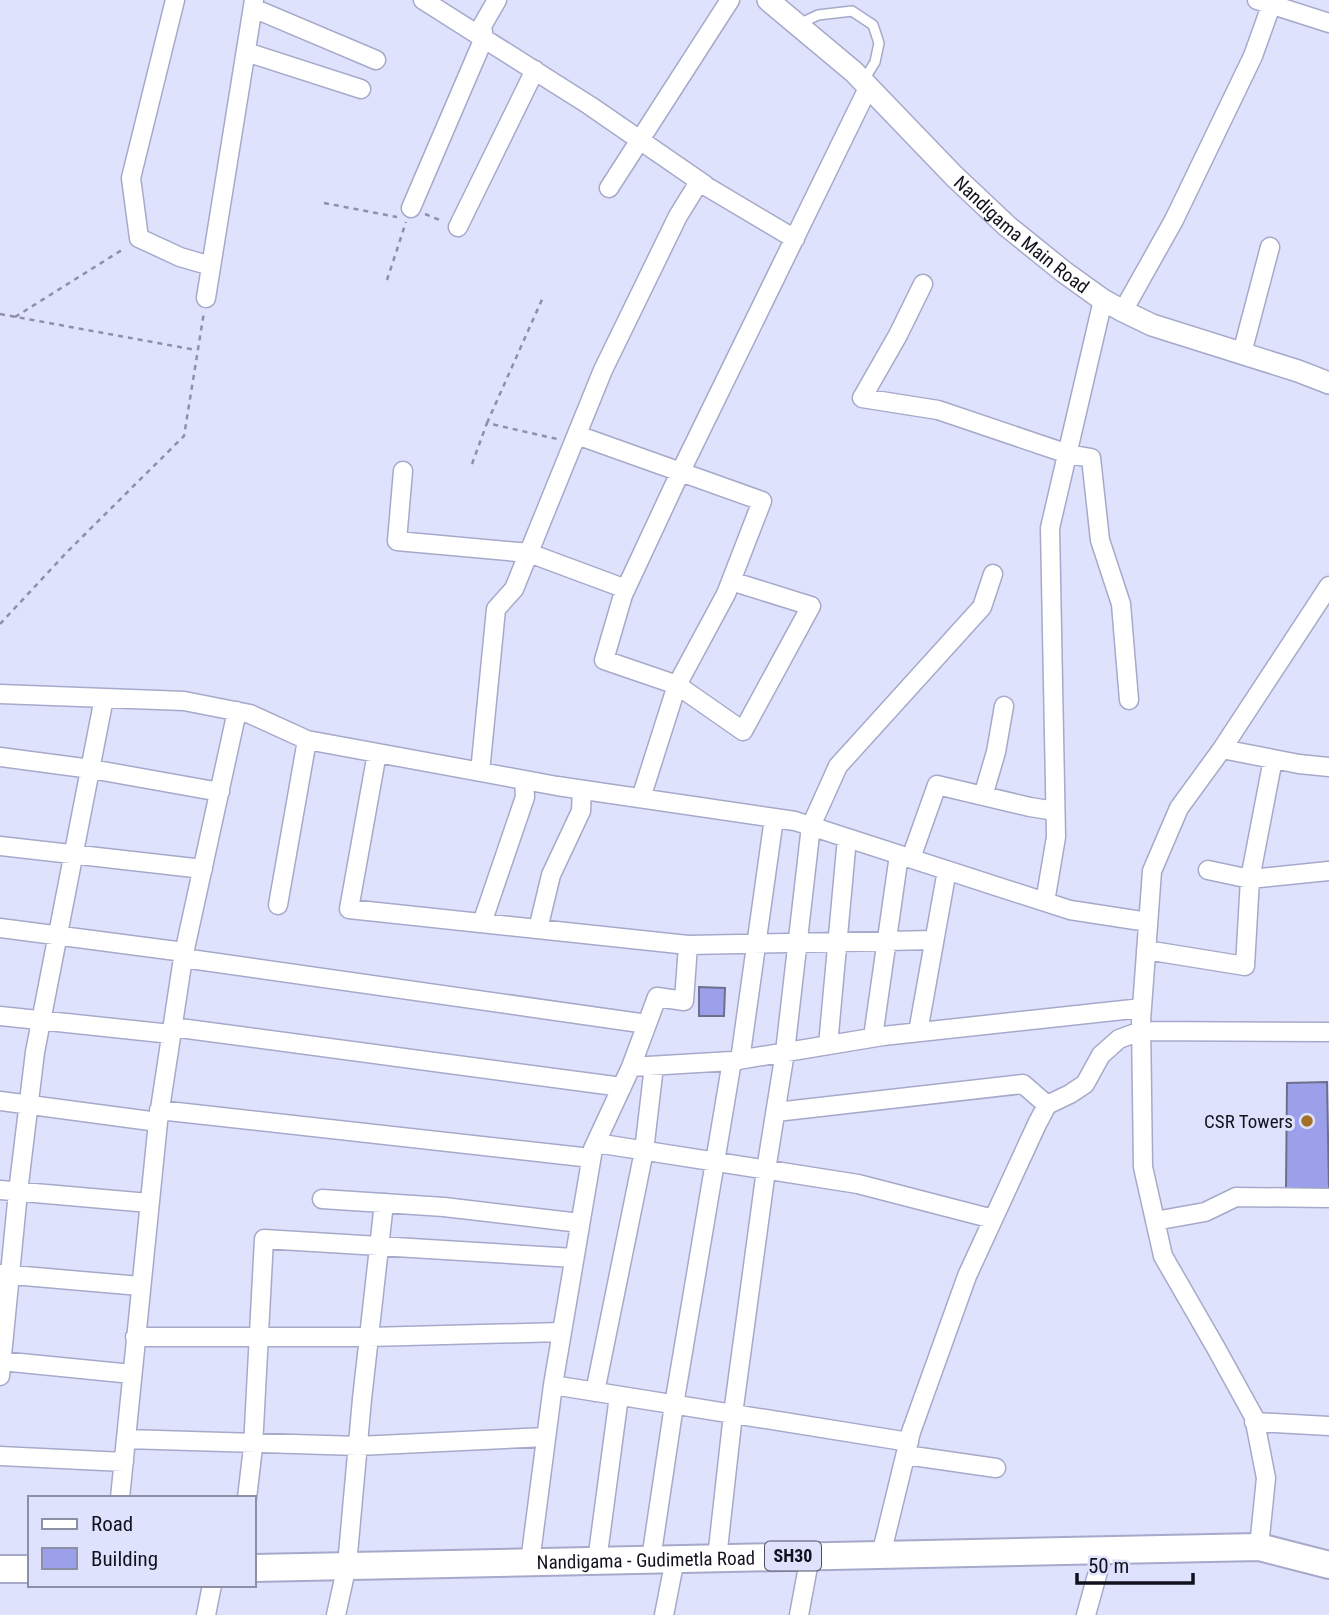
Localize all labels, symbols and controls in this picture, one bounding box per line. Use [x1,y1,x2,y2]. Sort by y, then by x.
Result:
street label: Nandigama Main Road [949,171,1093,298]
place label: CSR Towers [1204,1110,1293,1133]
marker: CSR Towers [1299,1113,1315,1129]
legend [28,1496,256,1587]
text: Road [91,1512,133,1536]
road number: SH30 [765,1541,821,1570]
scale bar [1077,1542,1192,1586]
text: Building [91,1547,158,1571]
street label: Nandigama - Gudimetla Road [537,1547,755,1574]
text: 50 m [1088,1554,1129,1578]

